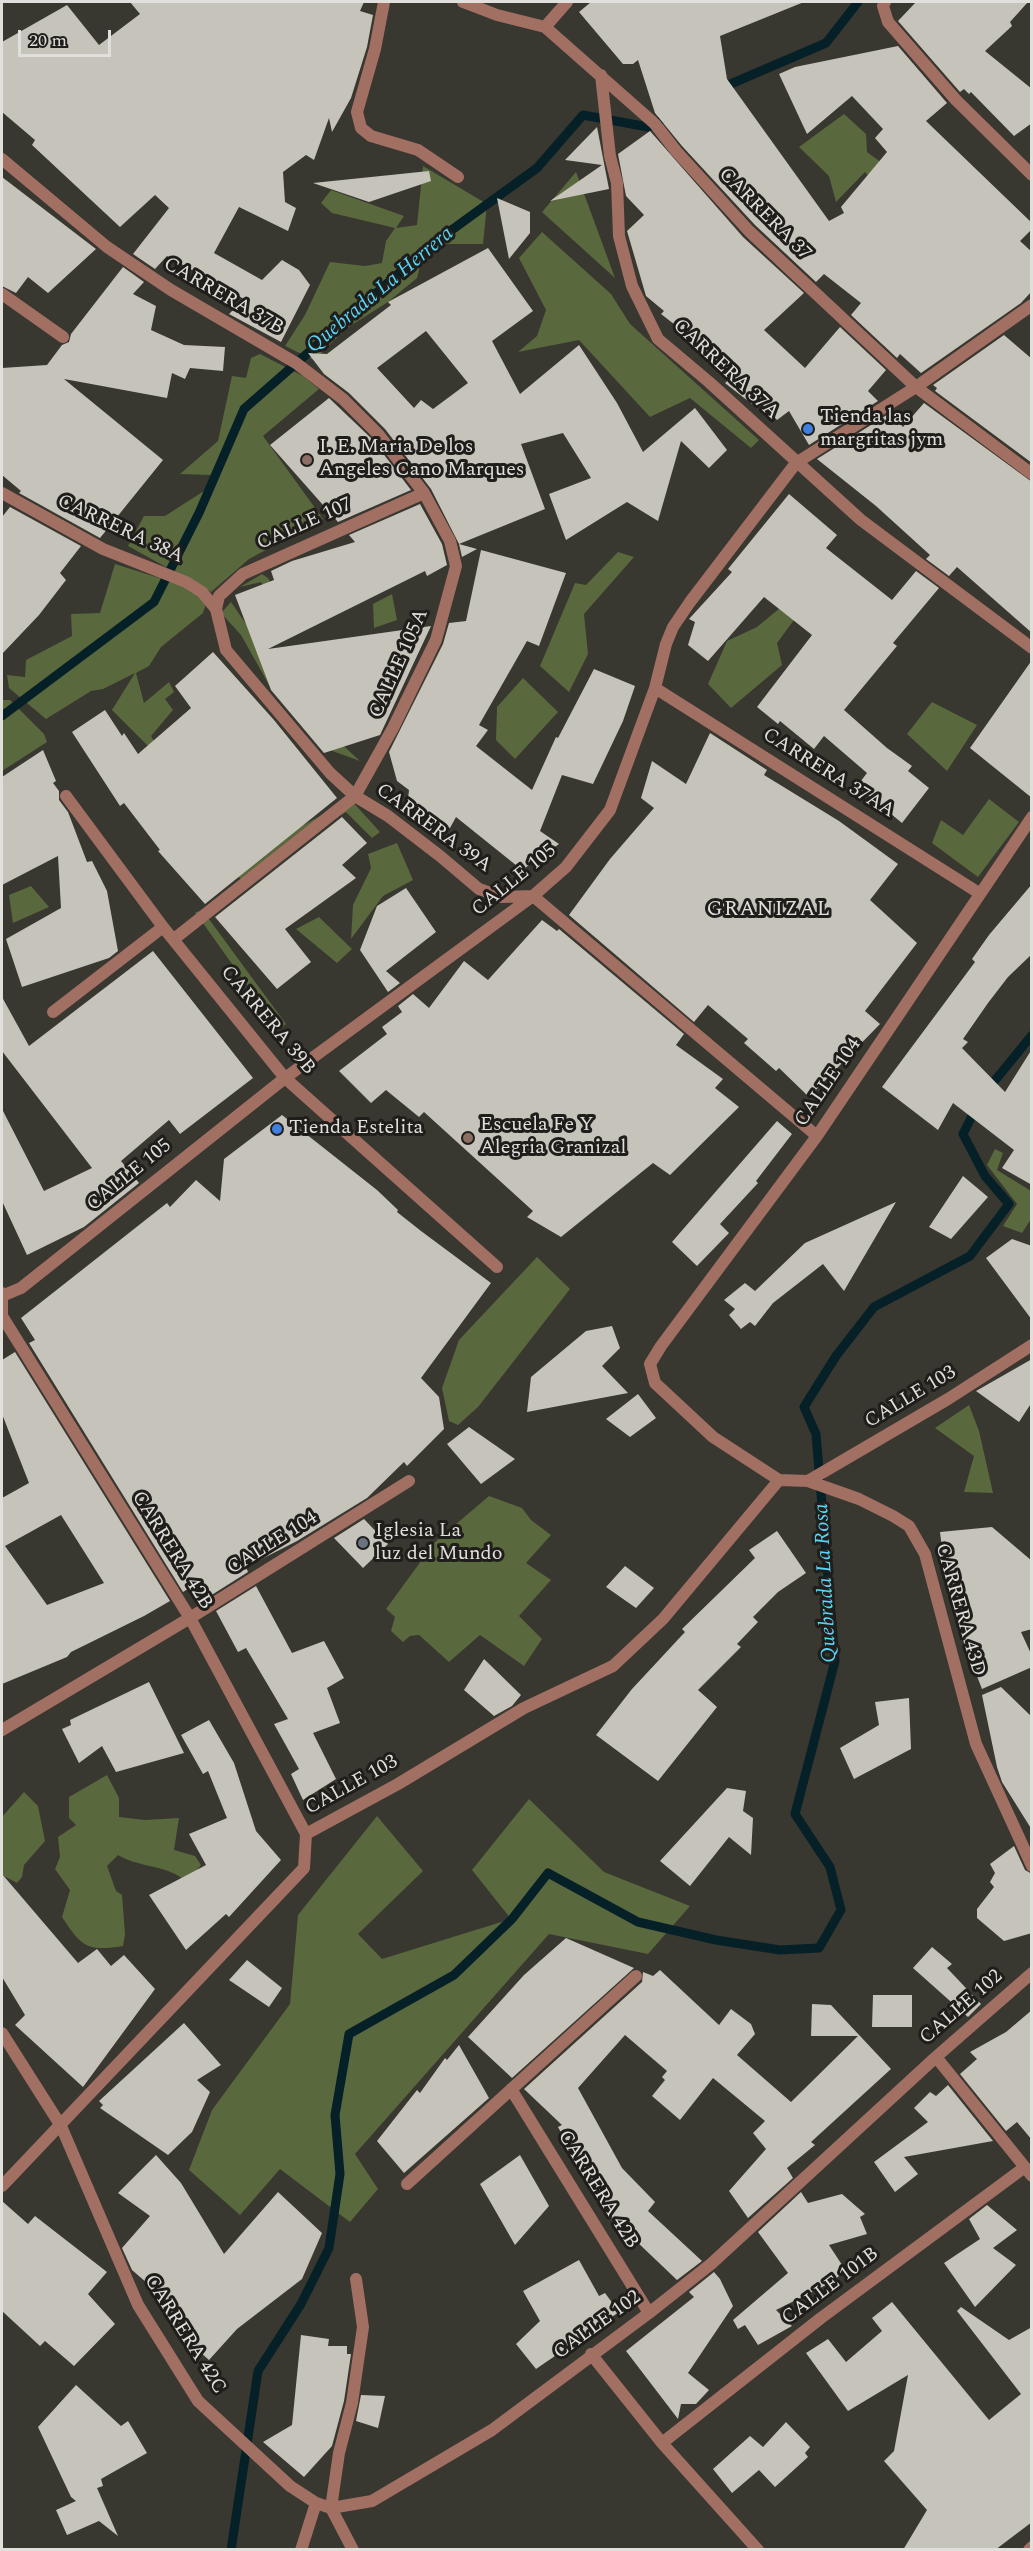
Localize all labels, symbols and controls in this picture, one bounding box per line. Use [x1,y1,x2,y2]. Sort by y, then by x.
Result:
scale bar [21,18,114,56]
text: 20 m [29,27,67,54]
street label: CARRERA 37 [712,163,816,267]
water label: Quebrada La Herrera [302,222,460,360]
street label: CARRERA 37B [159,253,287,341]
street label: CARRERA 37A [667,315,783,425]
place label: Tienda las margritas jym [820,406,943,453]
marker: Tienda las margritas jym [801,422,815,436]
place label: I. E. Maria De los Angeles Cano Marques [319,436,524,483]
marker: I. E. Maria De los Angeles Cano Marques [300,453,314,467]
street label: CARRERA 38A [53,490,187,570]
street label: CALLE 107 [254,493,356,557]
street label: CALLE 105A [365,606,435,722]
street label: CARRERA 37AA [757,724,899,824]
street label: CARRERA 39A [371,779,495,879]
street label: CALLE 105 [468,840,562,922]
district label: GRANIZAL [706,898,832,924]
street label: CARRERA 39B [214,962,320,1080]
street label: CALLE 104 [791,1034,867,1132]
place label: Escuela Fe Y Alegria Granizal [480,1114,626,1161]
place label: Tienda Estelita [289,1117,423,1141]
marker: Tienda Estelita [270,1122,284,1136]
marker: Escuela Fe Y Alegria Granizal [461,1131,475,1145]
street label: CALLE 105 [83,1135,177,1217]
street label: CALLE 103 [861,1361,961,1435]
street label: CARRERA 42B [125,1487,217,1615]
water label: Quebrada La Rosa [810,1503,844,1663]
street label: CALLE 104 [223,1507,323,1581]
place label: Iglesia La luz del Mundo [375,1520,502,1567]
marker: Iglesia La luz del Mundo [356,1536,370,1550]
street label: CARRERA 43D [929,1541,989,1679]
street label: CALLE 103 [302,1751,402,1821]
street label: CALLE 102 [916,1965,1008,2051]
street label: CARRERA 42B [551,2126,643,2254]
street label: CALLE 101B [778,2243,884,2331]
street label: CARRERA 42C [138,2271,230,2399]
street label: CALLE 102 [550,2286,646,2366]

